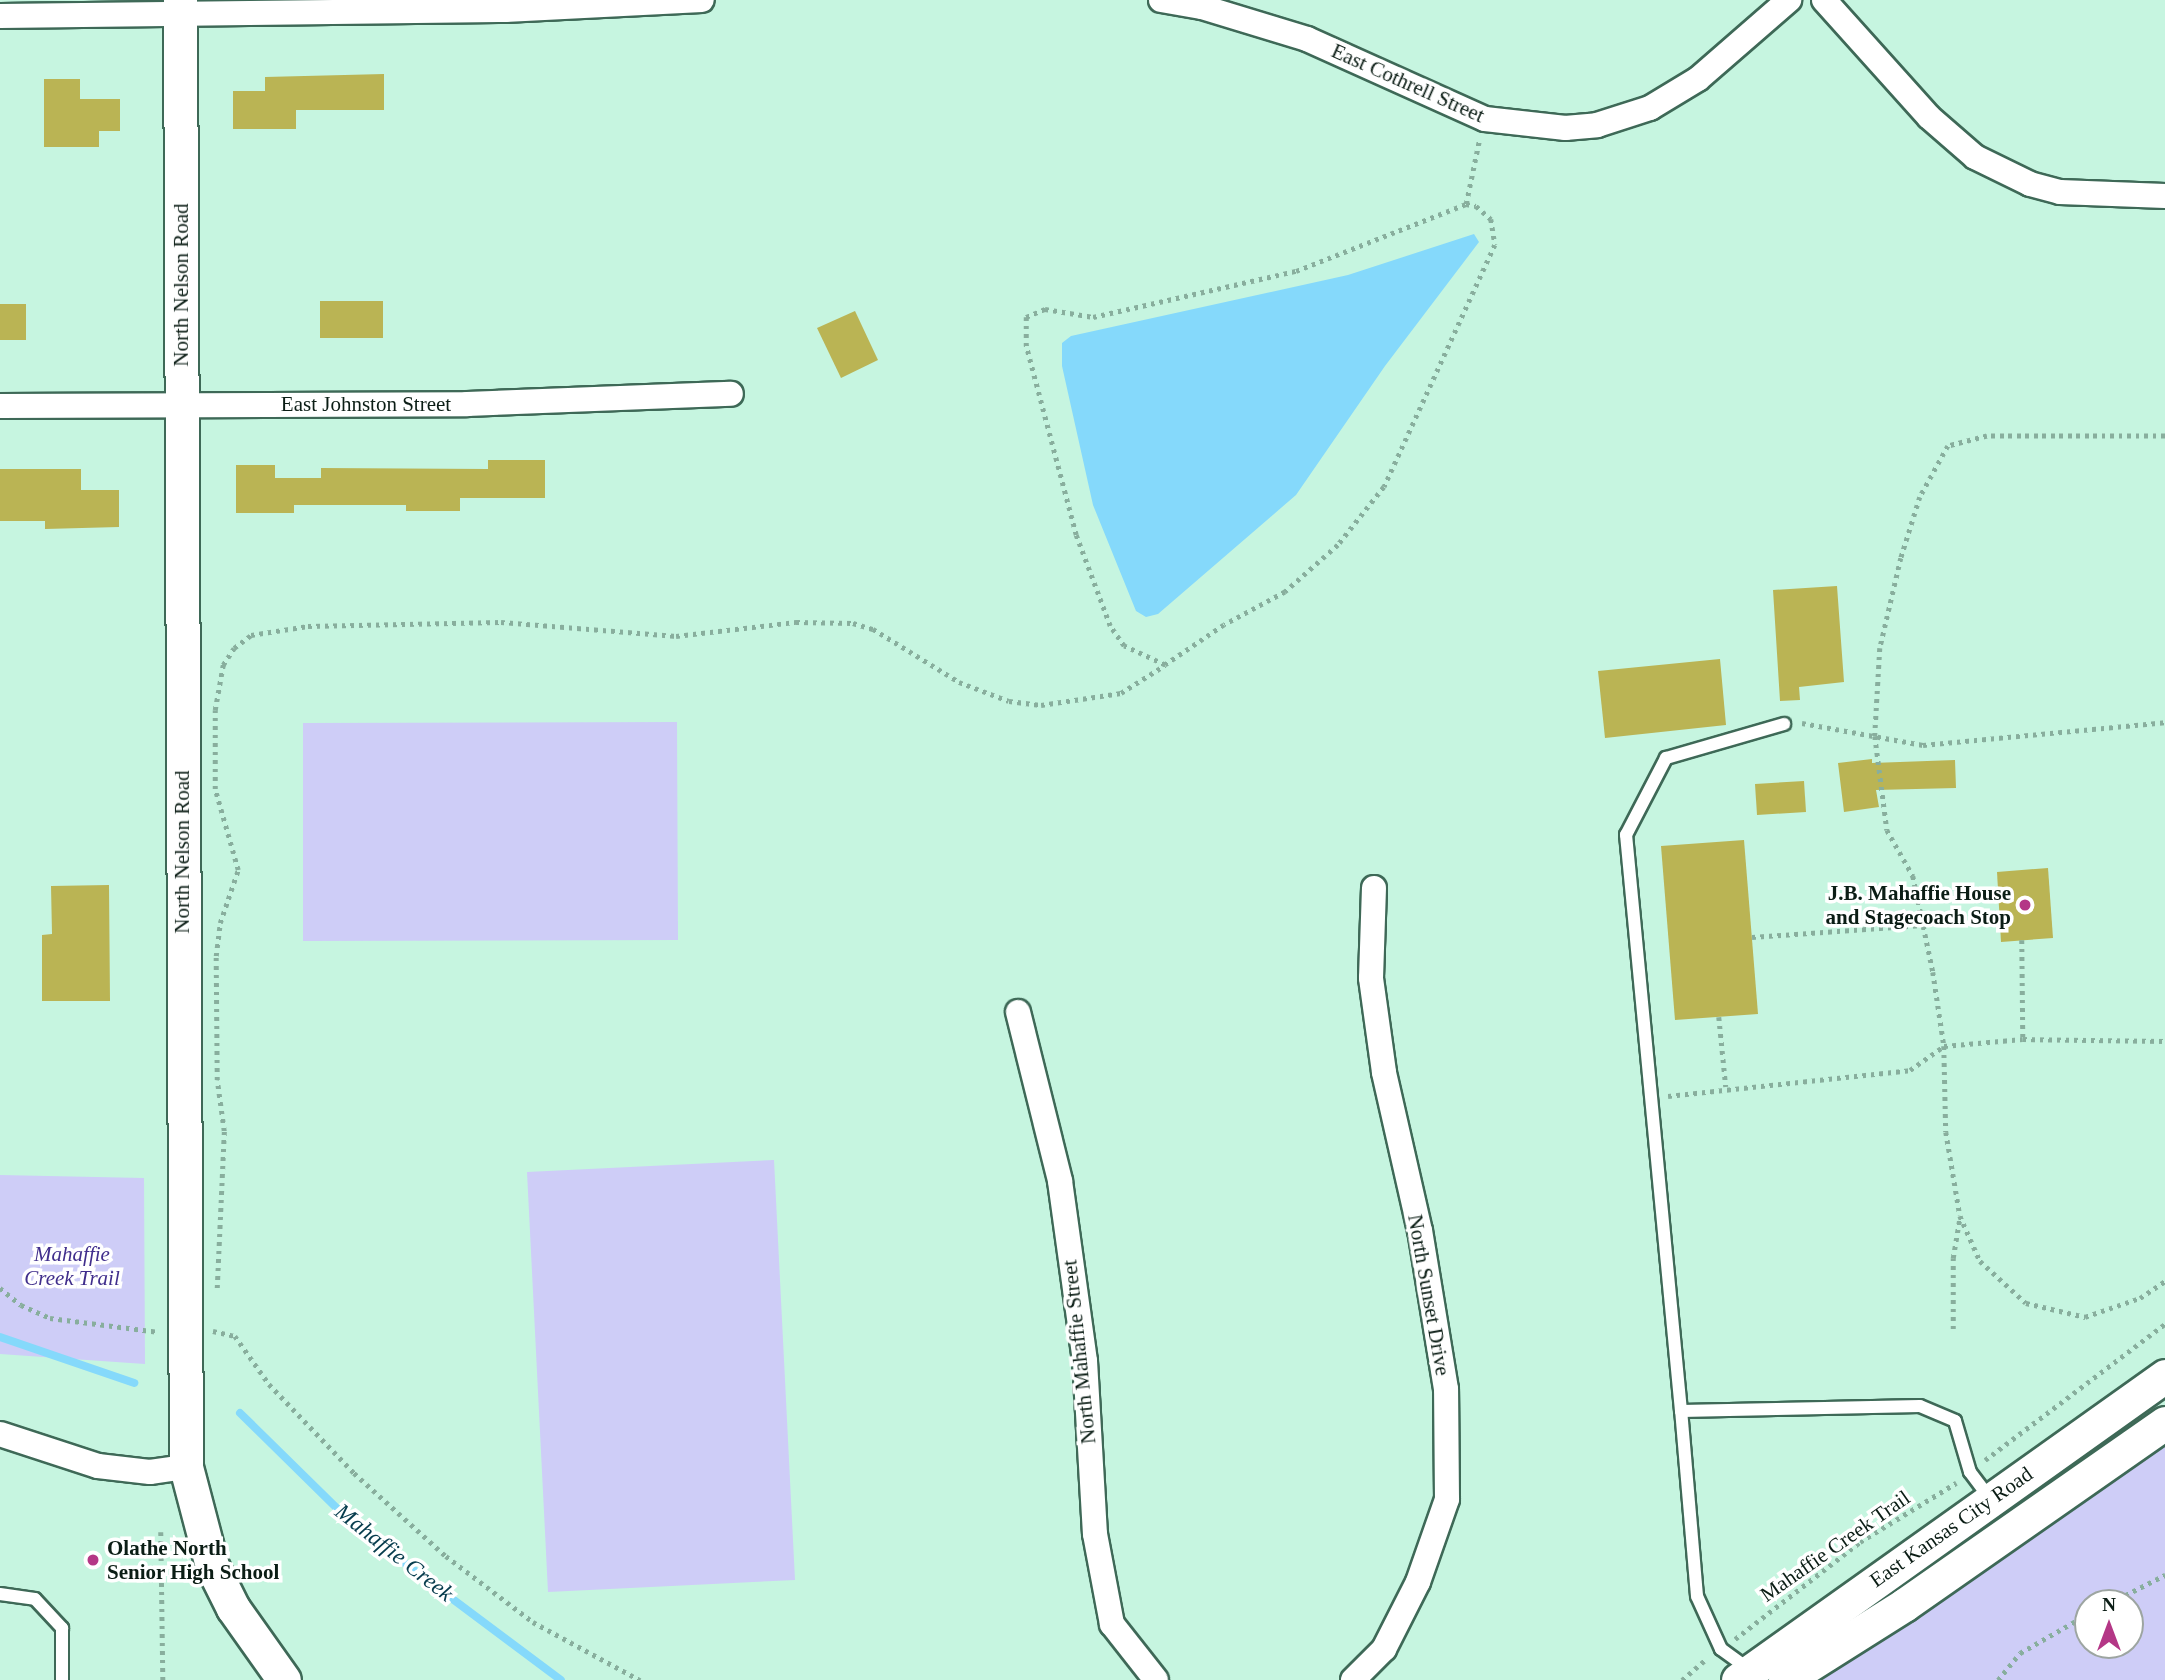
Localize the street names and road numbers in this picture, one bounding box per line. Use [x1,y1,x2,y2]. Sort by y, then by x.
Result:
street label: East Cothrell Street [1328,38,1488,128]
street label: North Nelson Road [168,203,194,367]
street label: East Johnston Street [281,391,451,417]
street label: North Nelson Road [169,770,195,934]
street label: North Sunset Drive [1402,1212,1456,1378]
street label: North Mahaffie Street [1057,1259,1101,1445]
street label: East Kansas City Road [1865,1461,2037,1593]
street label: Mahaffie Creek Trail [1755,1485,1915,1607]

